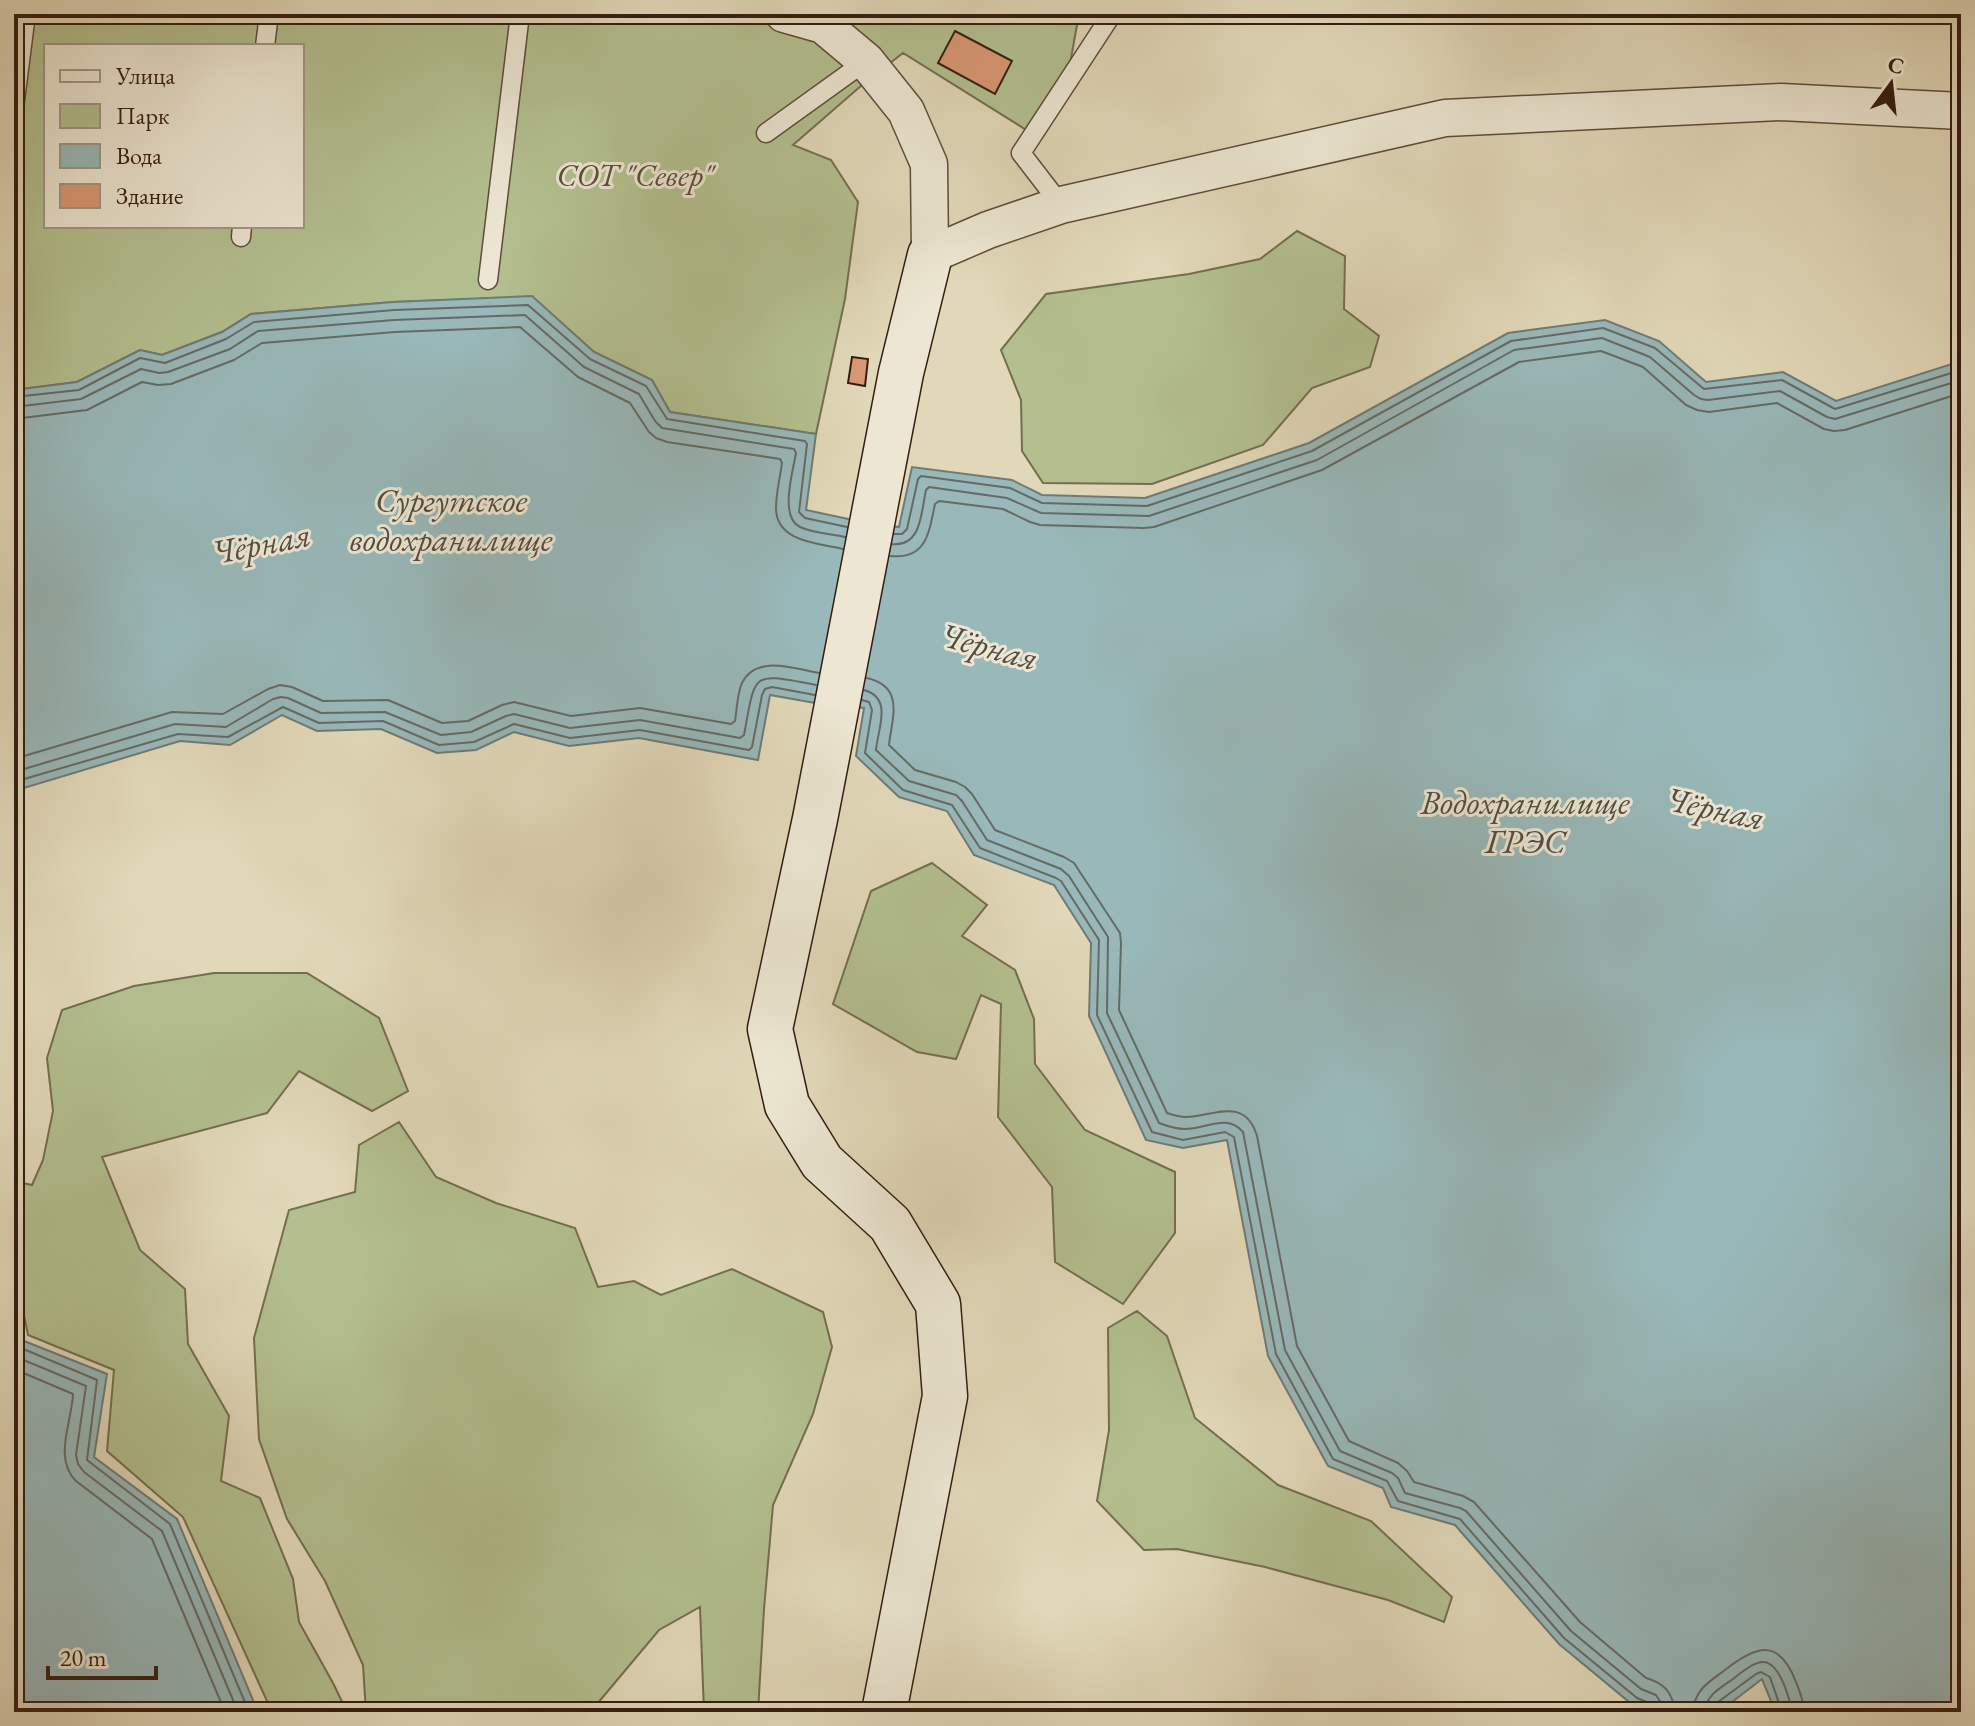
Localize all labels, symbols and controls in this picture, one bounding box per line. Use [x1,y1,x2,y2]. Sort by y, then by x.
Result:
legend [44,44,304,228]
north arrow [1851,44,1931,124]
text: С [1885,49,1907,81]
text: Улица [115,60,175,91]
text: Парк [116,100,170,131]
text: Вода [116,140,162,171]
park label: СОТ "Север" [556,154,717,196]
text: Здание [116,180,183,211]
water label: Сургутское водохранилище [350,478,553,561]
water label: Чёрная [208,512,314,574]
water label: Чёрная [935,612,1043,680]
water label: Чёрная [1661,776,1769,840]
water label: Водохранилище ГРЭС [1420,780,1630,863]
scale bar [48,1630,156,1680]
text: 20 m [60,1642,107,1673]

